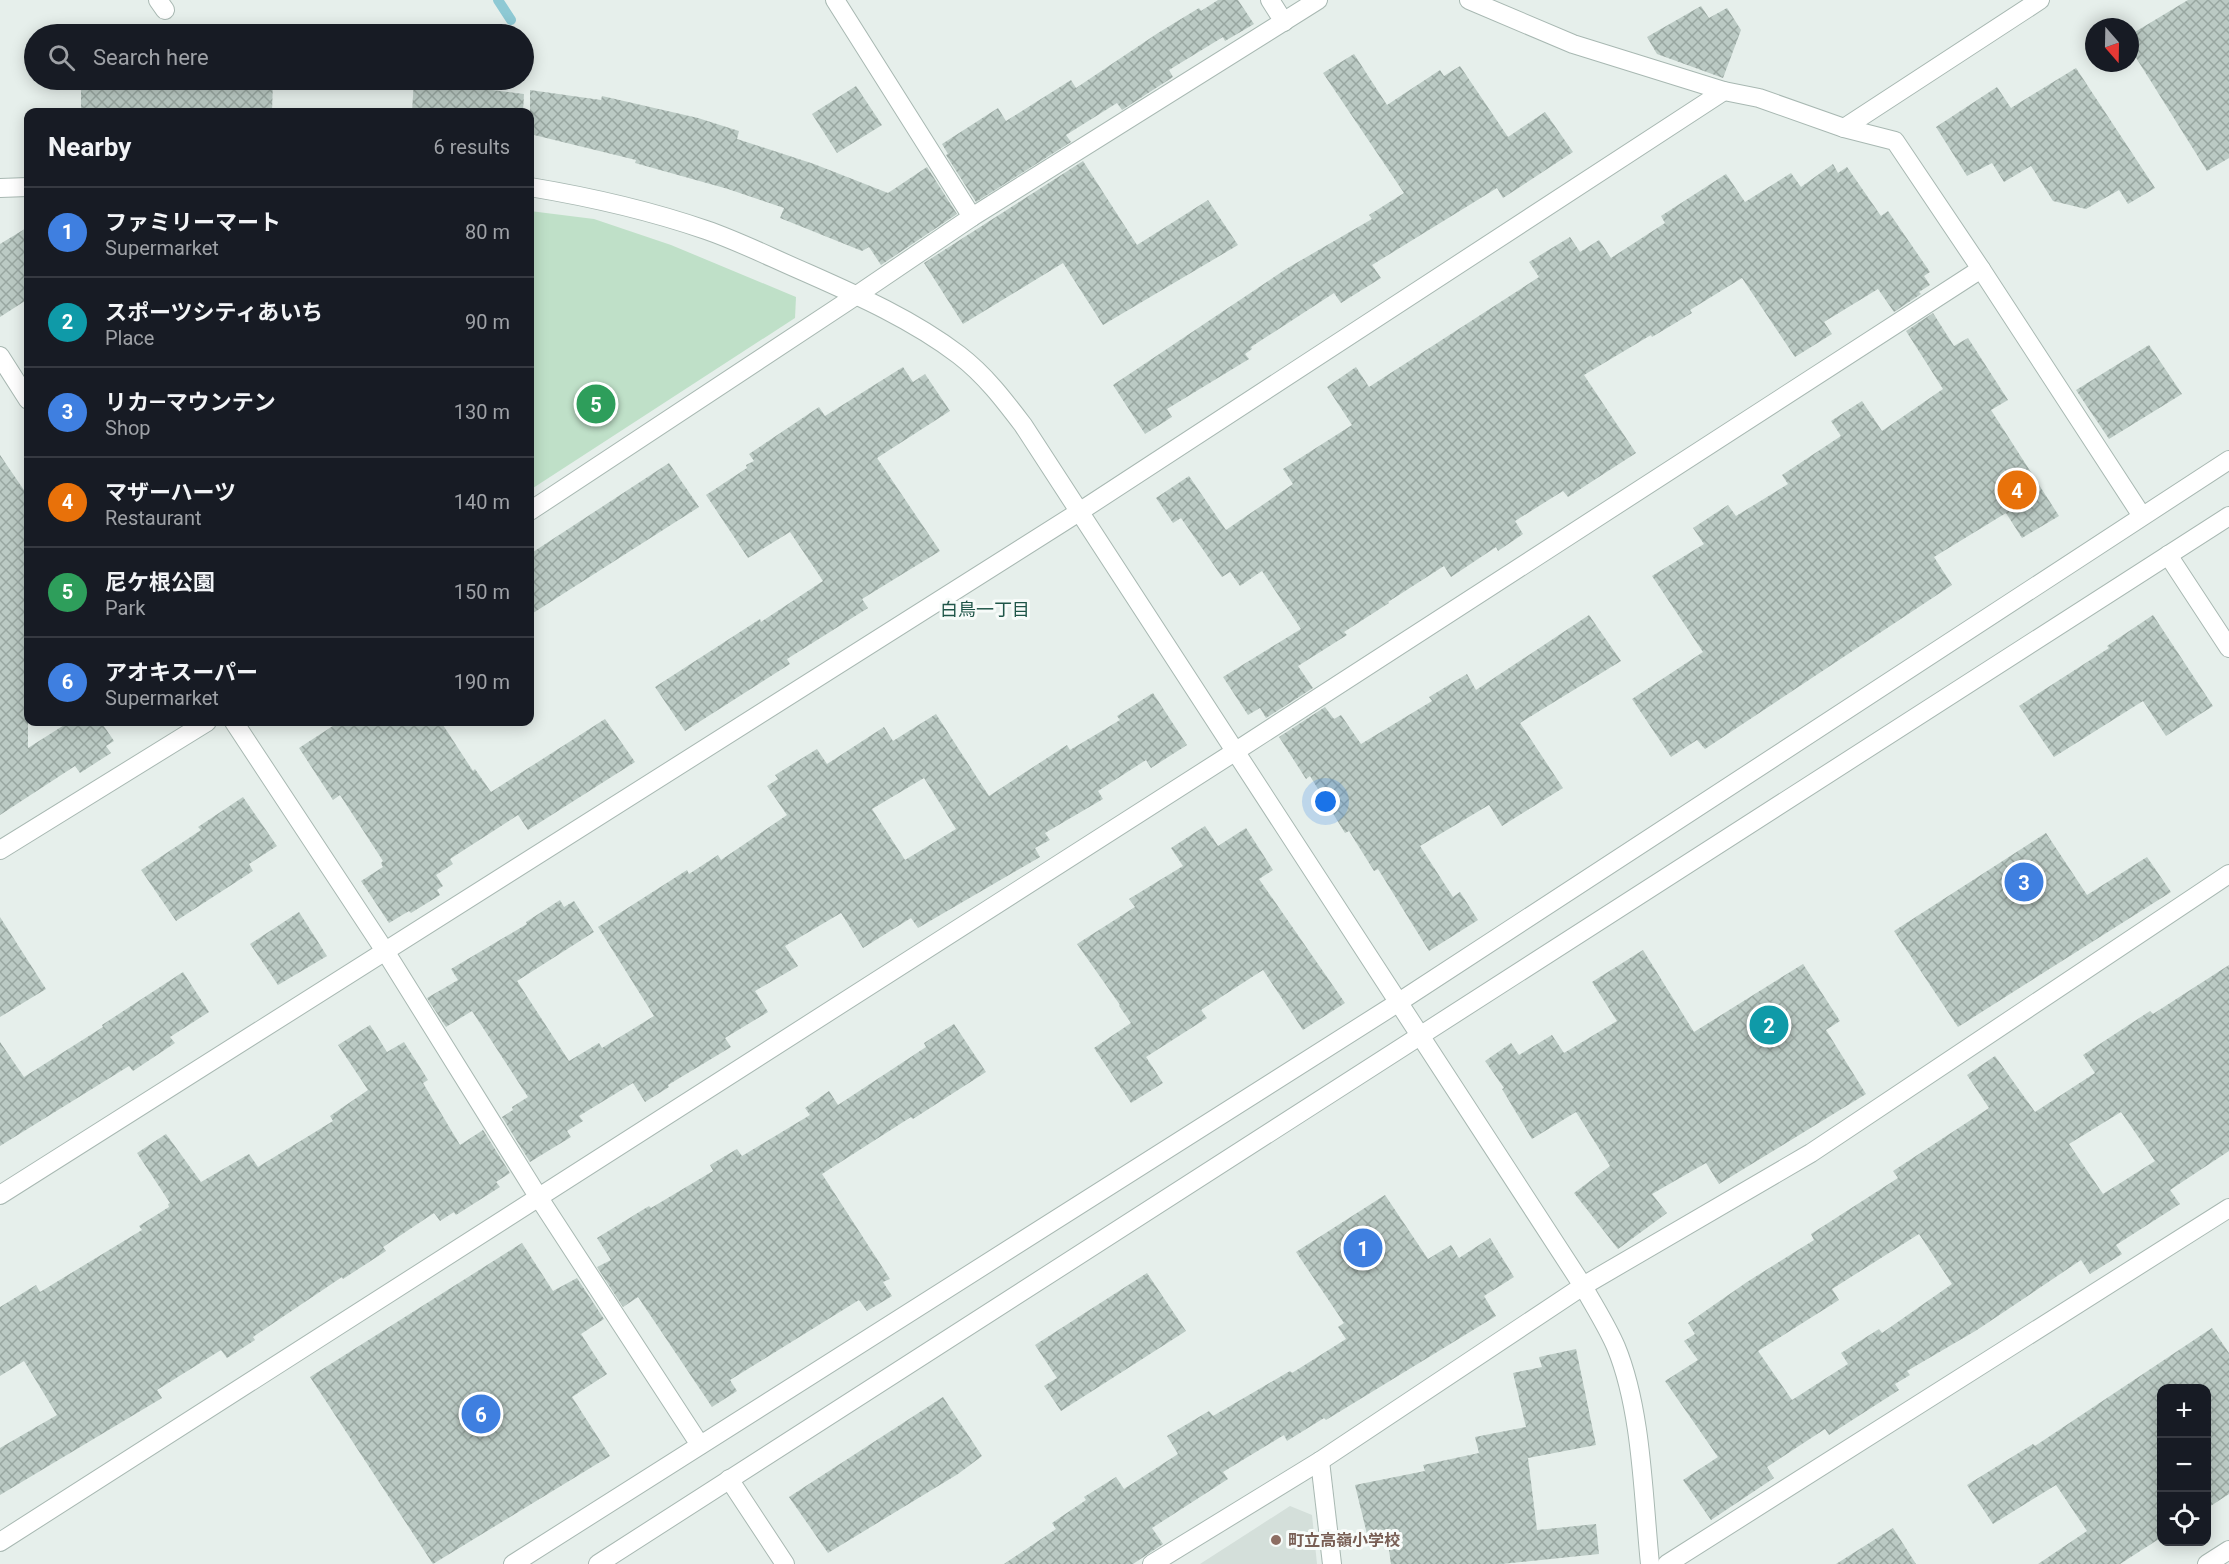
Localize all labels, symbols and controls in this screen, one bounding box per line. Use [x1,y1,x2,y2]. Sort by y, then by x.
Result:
north arrow [2085,18,2139,72]
search box [24,24,534,90]
icon: search [45,41,78,74]
text: Search here [93,45,209,70]
text: Nearby [48,132,131,162]
text: 6 results [434,135,510,159]
text: ファミリーマート [105,210,281,235]
text: 1 [62,220,73,244]
text: 80 m [465,220,510,244]
text: Supermarket [105,236,219,260]
text: スポーツシティあいち [105,300,323,325]
text: 2 [62,310,73,334]
text: 90 m [465,310,510,334]
text: Place [105,326,154,350]
pin: 5 [576,382,616,426]
text: リカ―マウンテン [105,390,276,415]
text: 3 [62,400,73,424]
text: 130 m [454,400,510,424]
text: Shop [105,416,151,440]
pin: 4 [1998,468,2036,512]
text: マザーハーツ [105,480,236,505]
text: 4 [62,490,73,514]
text: 140 m [454,490,510,514]
text: Restaurant [105,506,202,530]
text: 尼ケ根公園 [105,570,215,595]
text: 5 [62,580,73,604]
text: 150 m [454,580,510,604]
text: Park [105,596,145,620]
district label: 白鳥一丁目 [940,599,1030,620]
text: アオキスーパー [105,660,258,685]
text: 6 [62,670,73,694]
text: 190 m [454,670,510,694]
text: Supermarket [105,686,219,710]
your location [1311,787,1340,816]
pin: 3 [2004,860,2044,904]
pin: 2 [1750,1002,1788,1048]
pin: 1 [1344,1226,1382,1270]
map controls [2157,1384,2211,1546]
button: + [2157,1384,2211,1438]
pin: 6 [462,1392,500,1436]
button: − [2157,1438,2211,1492]
button: locate [2157,1492,2211,1546]
place label: 町立高嶺小学校 [1288,1531,1400,1550]
marker: 町立高嶺小学校 [1269,1533,1283,1547]

